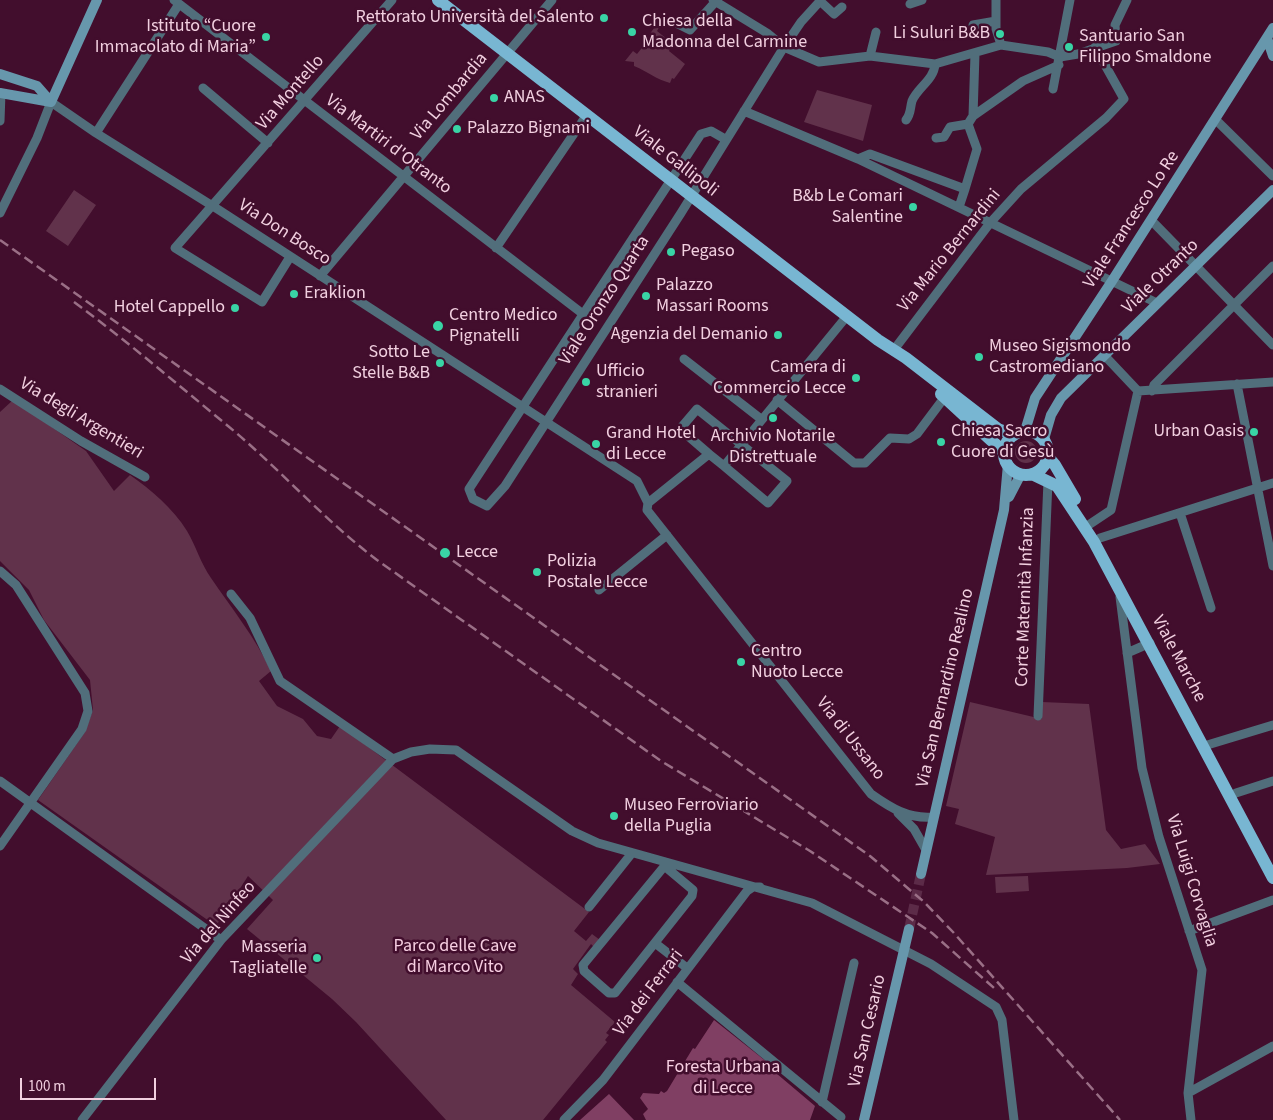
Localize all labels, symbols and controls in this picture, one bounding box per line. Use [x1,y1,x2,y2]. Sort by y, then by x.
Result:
place label: Rettorato Università del Salento [356,7,594,29]
place label: Chiesa della Madonna del Carmine [642,11,807,54]
marker: Rettorato Università del Salento [598,12,610,24]
place label: Istituto “Cuore Immacolato di Maria” [95,16,256,58]
place label: Li Suluri B&B [893,23,990,45]
marker: Chiesa della Madonna del Carmine [626,26,638,38]
place label: Santuario San Filippo Smaldone [1079,26,1211,68]
marker: Li Suluri B&B [994,28,1006,40]
marker: Istituto “Cuore Immacolato di Maria” [260,31,272,43]
marker: Santuario San Filippo Smaldone [1063,41,1075,53]
street label: Via Lombardia [407,49,493,145]
street label: Via Montello [252,51,330,135]
place label: ANAS [504,87,545,109]
street label: Via Martiri d'Otranto [321,91,455,199]
marker: ANAS [488,92,500,104]
place label: Palazzo Bignami [467,118,590,140]
street label: Viale Gallipoli [628,122,722,202]
marker: Palazzo Bignami [451,123,463,135]
street label: Viale Francesco Lo Re [1080,147,1184,293]
street label: Via Mario Bernardini [894,185,1006,317]
place label: B&b Le Comari Salentine [792,186,903,228]
street label: Via Don Bosco [234,195,334,271]
marker: B&b Le Comari Salentine [907,201,919,213]
street label: Viale Oronzo Quarta [555,232,655,370]
street label: Viale Otranto [1118,235,1204,319]
place label: Pegaso [681,241,735,263]
marker: Pegaso [665,246,677,258]
place label: Palazzo Massari Rooms [656,275,769,318]
place label: Eraklion [304,283,366,305]
marker: Eraklion [288,288,300,300]
marker: Palazzo Massari Rooms [640,290,652,302]
place label: Hotel Cappello [114,297,225,319]
marker: Hotel Cappello [229,302,241,314]
place label: Centro Medico Pignatelli [449,305,558,348]
marker: Centro Medico Pignatelli [431,319,445,333]
place label: Agenzia del Demanio [611,324,768,346]
marker: Agenzia del Demanio [772,329,784,341]
place label: Museo Sigismondo Castromediano [989,336,1131,378]
place label: Sotto Le Stelle B&B [352,342,430,384]
marker: Museo Sigismondo Castromediano [973,351,985,363]
marker: Sotto Le Stelle B&B [434,357,446,369]
place label: Camera di Commercio Lecce [713,357,846,399]
place label: Ufficio stranieri [596,361,658,404]
marker: Camera di Commercio Lecce [850,372,862,384]
street label: Via degli Argentieri [15,374,147,464]
marker: Ufficio stranieri [580,376,592,388]
marker: Archivio Notarile Distrettuale [767,412,779,424]
place label: Chiesa Sacro Cuore di Gesù [951,421,1055,464]
place label: Urban Oasis [1153,421,1244,443]
place label: Grand Hotel di Lecce [606,423,696,466]
place label: Archivio Notarile Distrettuale [711,426,835,468]
marker: Urban Oasis [1248,426,1260,438]
marker: Chiesa Sacro Cuore di Gesù [935,436,947,448]
marker: Grand Hotel di Lecce [590,438,602,450]
street label: Corte Maternità Infanzia [1012,507,1040,687]
place label: Lecce [456,542,498,564]
marker: Lecce [438,546,452,560]
place label: Polizia Postale Lecce [547,551,648,594]
marker: Polizia Postale Lecce [531,566,543,578]
street label: Via San Bernardino Realino [913,587,979,789]
street label: Viale Marche [1146,612,1210,706]
place label: Centro Nuoto Lecce [751,641,843,684]
marker: Centro Nuoto Lecce [735,656,747,668]
street label: Via di Ussano [811,693,889,785]
place label: Museo Ferroviario della Puglia [624,795,759,838]
marker: Museo Ferroviario della Puglia [608,810,620,822]
street label: Via Luigi Corvaglia [1161,812,1221,950]
street label: Via del Ninfeo [177,877,261,969]
park label: Parco delle Cave di Marco Vito [394,936,516,979]
place label: Masseria Tagliatelle [230,937,307,980]
street label: Via dei Ferrari [609,945,689,1041]
marker: Masseria Tagliatelle [311,952,323,964]
street label: Via San Cesario [845,973,891,1089]
park label: Foresta Urbana di Lecce [666,1057,780,1100]
scale bar [22,1068,159,1100]
text: 100 m [28,1076,66,1097]

